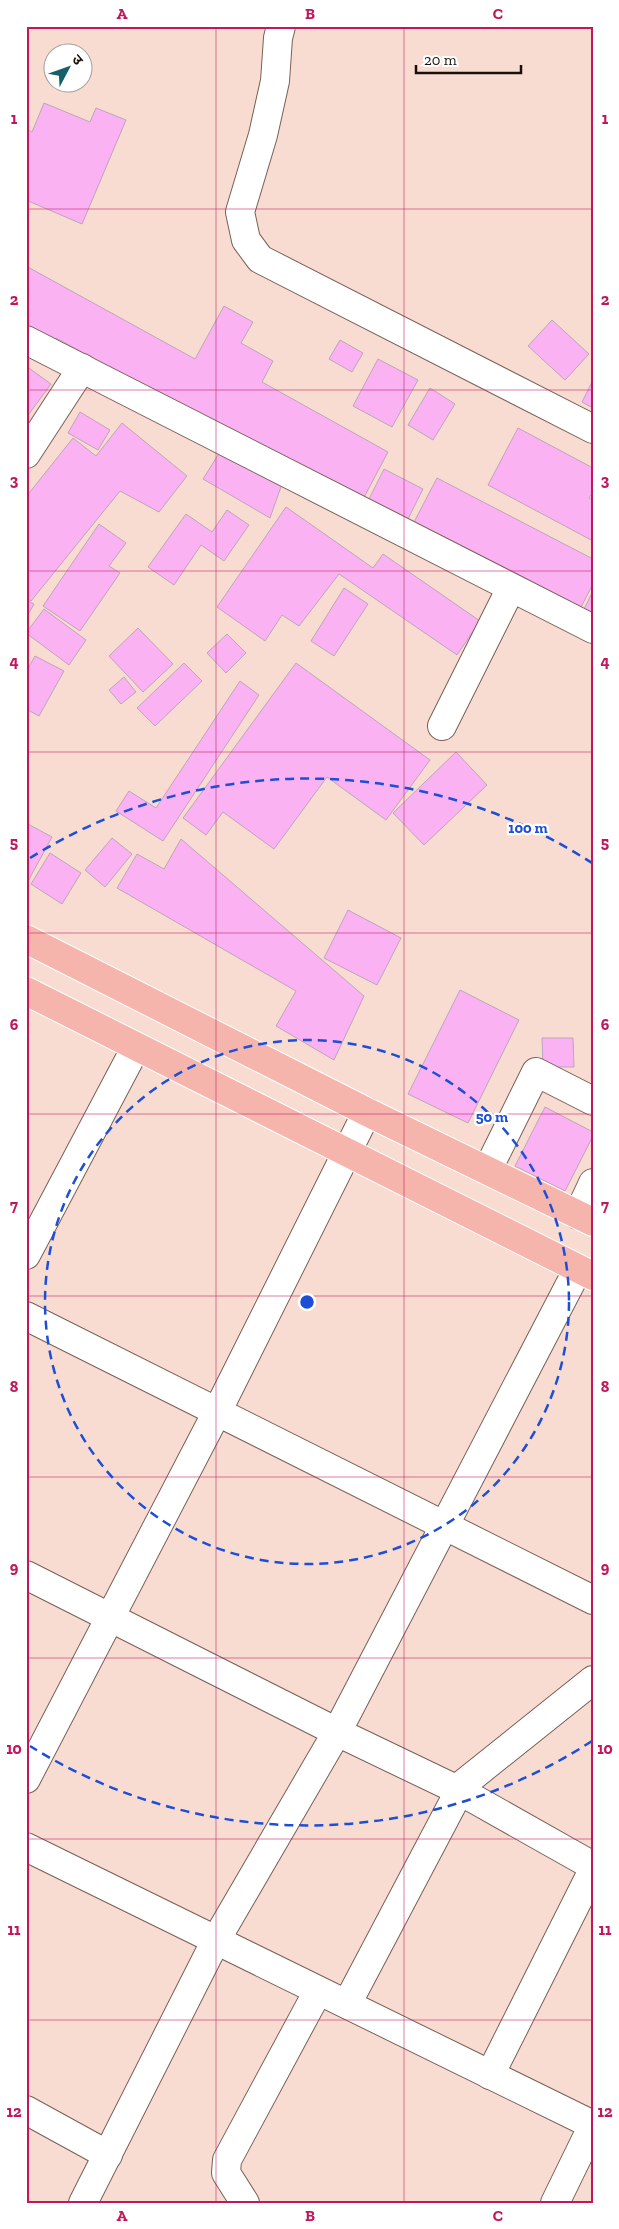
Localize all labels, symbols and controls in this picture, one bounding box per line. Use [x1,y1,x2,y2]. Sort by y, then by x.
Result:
text: A [117,4,128,23]
text: B [305,4,315,23]
text: C [493,4,503,23]
north arrow [42,42,92,92]
scale bar [416,42,522,74]
text: उ [68,51,87,69]
text: 20 m [424,51,457,69]
text: 1 [11,109,18,128]
text: 1 [602,109,609,128]
text: 2 [10,290,19,309]
text: 2 [601,290,610,309]
text: 3 [10,471,19,490]
text: 3 [601,471,610,490]
text: 4 [9,652,19,671]
text: 4 [600,652,610,671]
text: 100 m [508,819,548,837]
text: 5 [10,833,18,852]
text: 5 [601,833,609,852]
text: 6 [10,1015,19,1034]
text: 6 [601,1015,610,1034]
text: 50 m [476,1108,508,1126]
text: 7 [10,1196,18,1215]
text: 7 [601,1196,609,1215]
centre of rings [298,1293,316,1311]
text: 8 [10,1377,19,1396]
text: 8 [601,1377,610,1396]
text: 9 [10,1558,19,1577]
text: 9 [601,1558,610,1577]
text: 10 [6,1739,22,1758]
text: 10 [597,1739,613,1758]
text: 11 [8,1920,21,1939]
text: 11 [599,1920,612,1939]
text: 12 [6,2102,22,2121]
text: 12 [597,2102,613,2121]
text: A [117,2206,128,2225]
text: B [305,2206,315,2225]
text: C [493,2206,503,2225]

